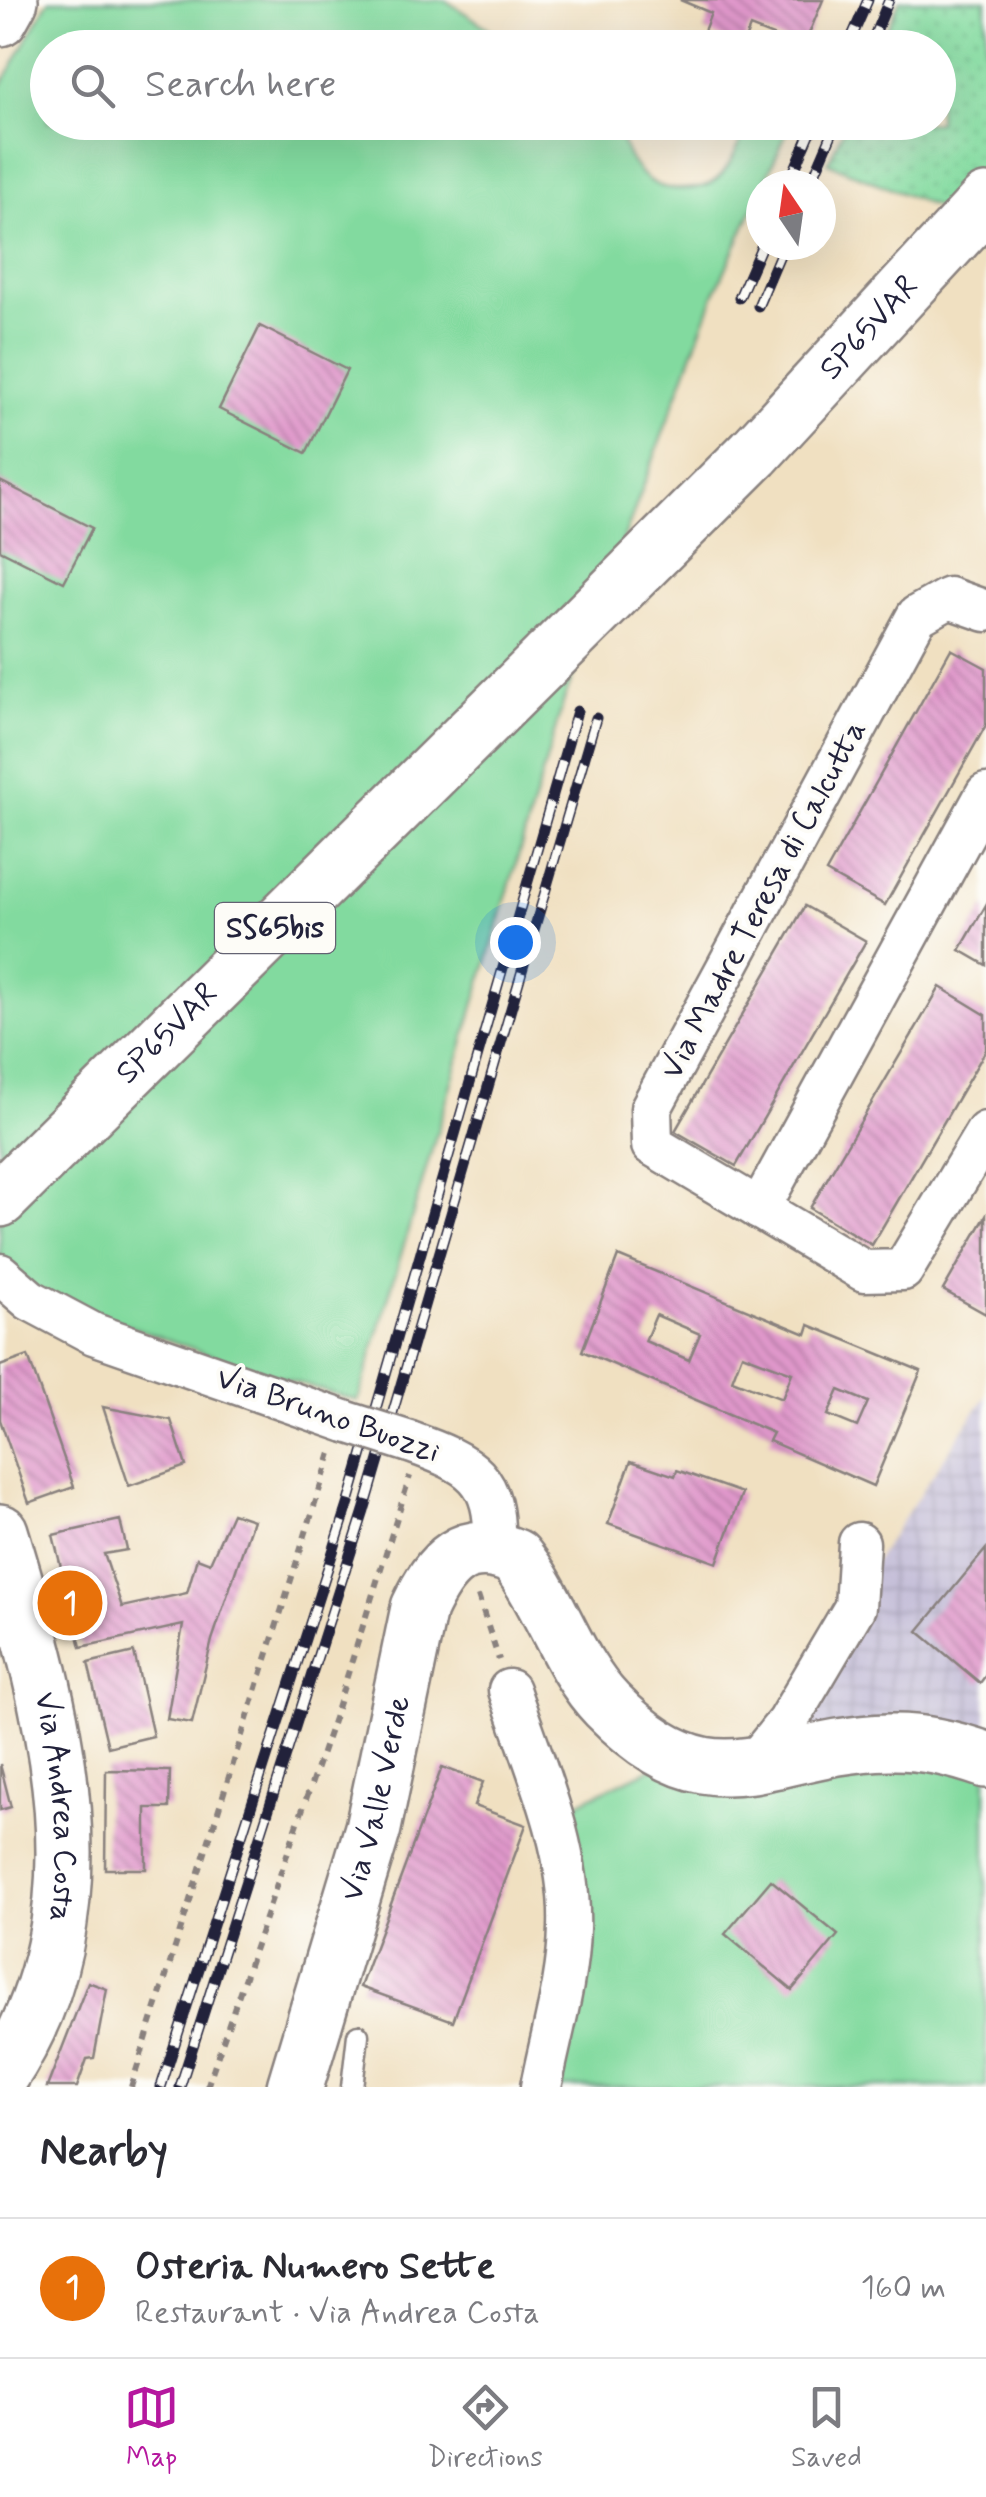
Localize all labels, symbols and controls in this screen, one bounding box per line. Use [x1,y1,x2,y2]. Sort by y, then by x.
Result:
search box [30,30,956,140]
icon: search [65,58,120,113]
text: Search here [145,61,336,110]
north arrow [746,170,836,260]
street label: SP65VAR [810,267,928,389]
street label: Via Madre Teresa di Calcutta [651,713,877,1087]
road number: SS65bis [215,903,335,953]
your location [490,917,541,968]
street label: SP65VAR [107,974,228,1094]
street label: Via Bruno Buozzi [211,1357,445,1473]
pin: 1 [38,1566,102,1640]
street label: Via Andrea Costa [24,1688,85,1925]
street label: Via Valle Verde [331,1692,421,1907]
text: Nearby [40,2125,168,2180]
text: Osteria Numero Sette [135,2243,495,2292]
text: 1 [65,2267,80,2309]
text: 160 m [861,2267,946,2309]
text: Restaurant · Via Andrea Costa [135,2292,540,2334]
tab: Map [124,2380,179,2477]
tab: Directions [428,2380,543,2477]
tab: Saved [791,2380,862,2477]

